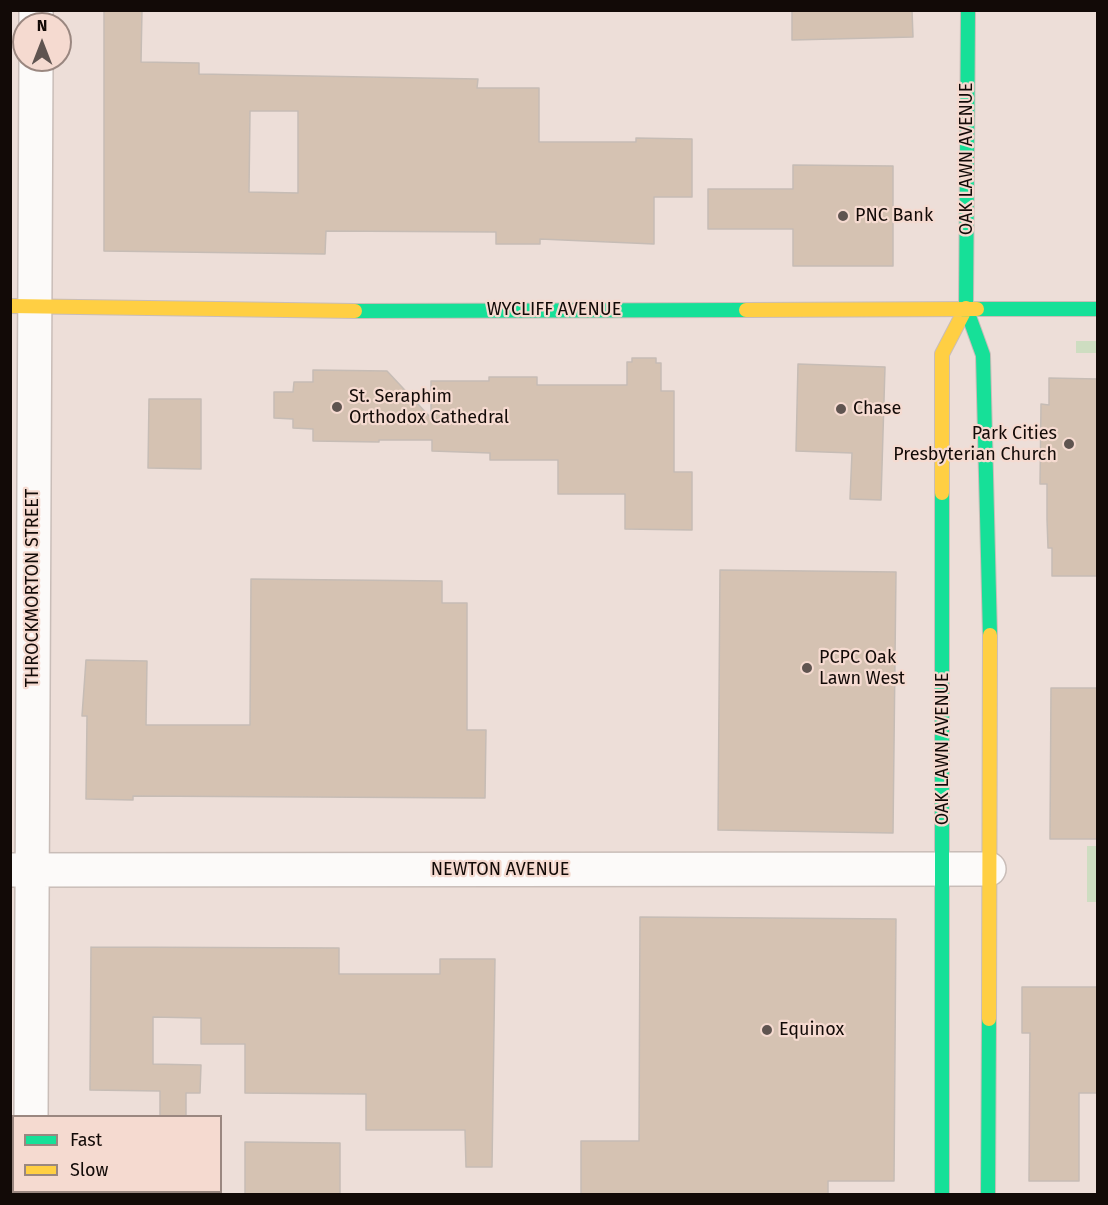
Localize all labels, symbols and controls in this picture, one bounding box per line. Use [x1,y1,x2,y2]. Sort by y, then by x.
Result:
north arrow [12,12,72,72]
text: N [37,16,47,35]
street label: OAK LAWN AVENUE [956,83,978,235]
place label: PNC Bank [855,205,933,227]
marker: PNC Bank [836,209,850,223]
street label: WYCLIFF AVENUE [487,299,621,321]
place label: St. Seraphim Orthodox Cathedral [349,386,509,428]
place label: Chase [853,398,901,420]
marker: St. Seraphim Orthodox Cathedral [330,400,344,414]
marker: Chase [834,402,848,416]
place label: Park Cities Presbyterian Church [893,423,1057,466]
marker: Park Cities Presbyterian Church [1062,437,1076,451]
street label: THROCKMORTON STREET [22,489,44,687]
place label: PCPC Oak Lawn West [819,647,905,690]
marker: PCPC Oak Lawn West [800,661,814,675]
street label: OAK LAWN AVENUE [932,673,954,825]
street label: NEWTON AVENUE [431,859,569,881]
place label: Equinox [779,1019,844,1041]
marker: Equinox [760,1023,774,1037]
legend [12,1115,222,1193]
text: Fast [70,1129,102,1151]
text: Slow [70,1159,108,1181]

